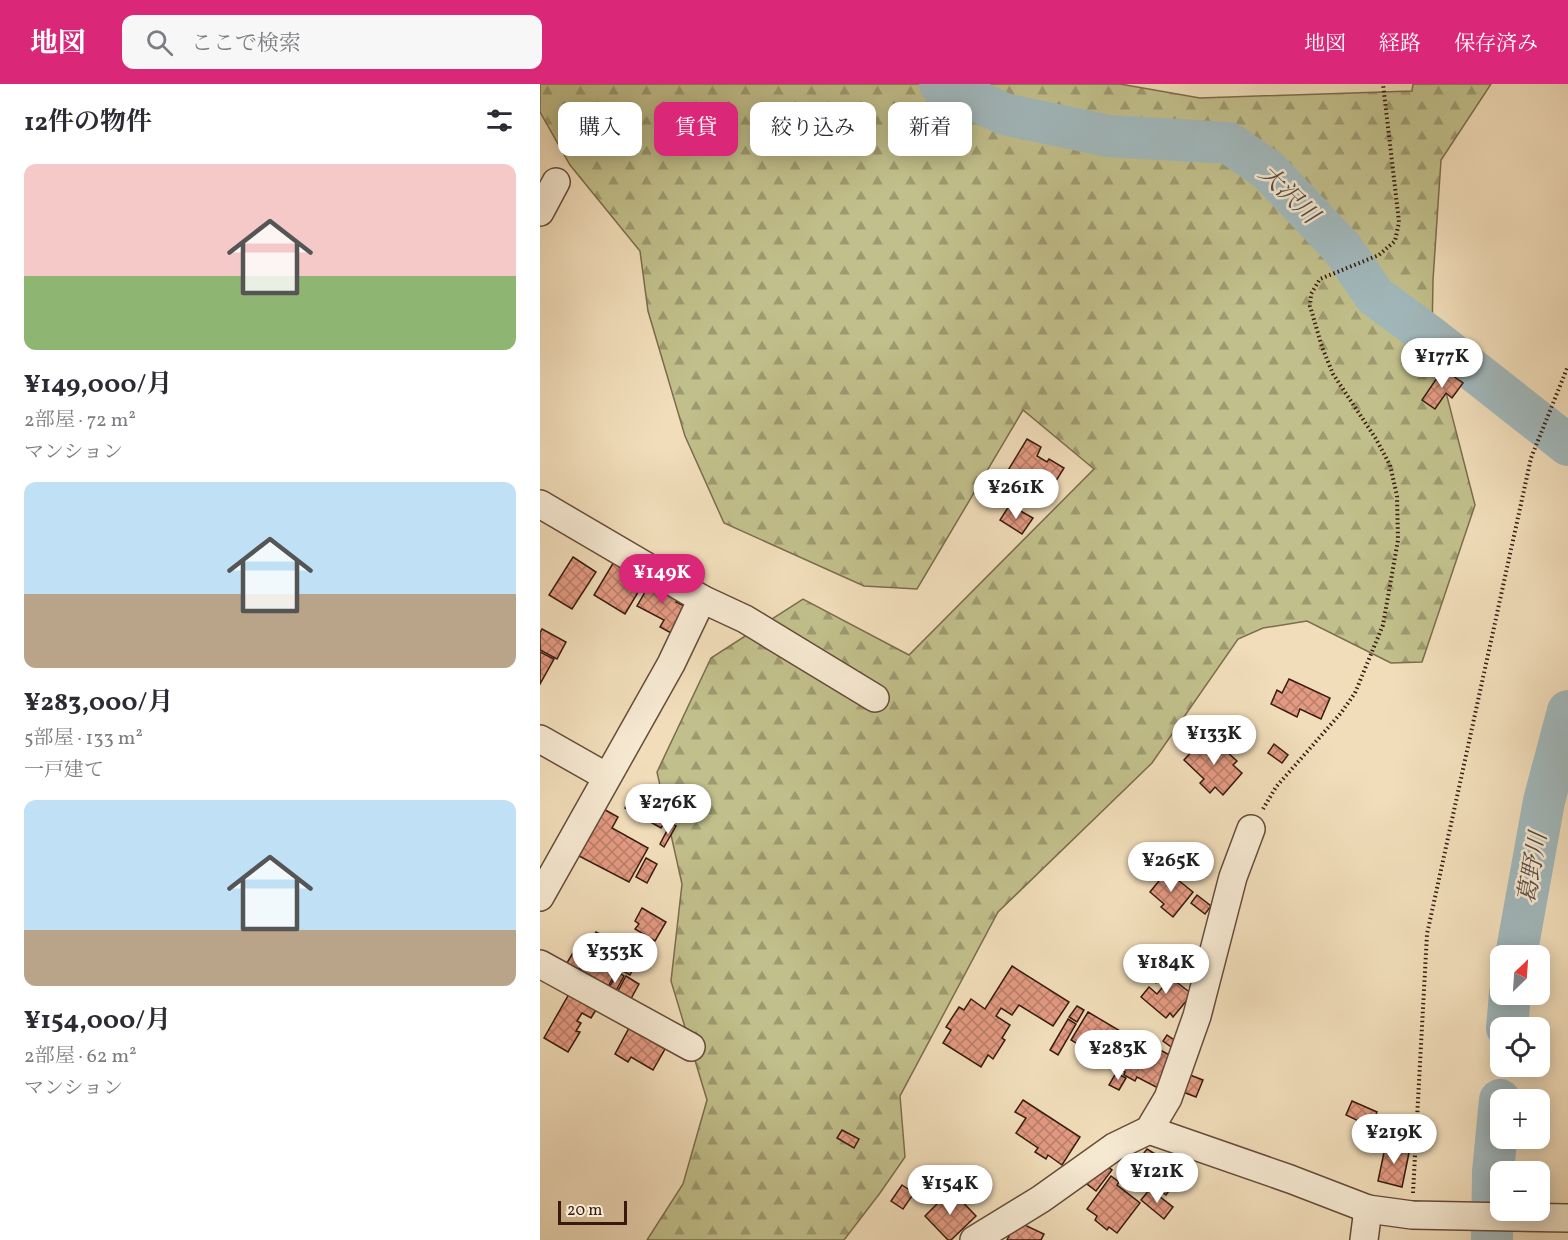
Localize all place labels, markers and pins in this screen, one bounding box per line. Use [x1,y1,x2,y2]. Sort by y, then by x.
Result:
pin: ¥177K [1400,338,1484,389]
pin: ¥261K [974,469,1058,520]
pin: ¥149K [620,554,704,605]
pin: ¥133K [1172,715,1256,766]
pin: ¥276K [626,784,710,835]
pin: ¥265K [1129,842,1213,893]
pin: ¥353K [573,933,657,984]
pin: ¥184K [1124,944,1208,995]
pin: ¥283K [1076,1030,1160,1081]
pin: ¥219K [1352,1114,1436,1165]
pin: ¥121K [1115,1153,1199,1204]
pin: ¥154K [908,1165,992,1216]

